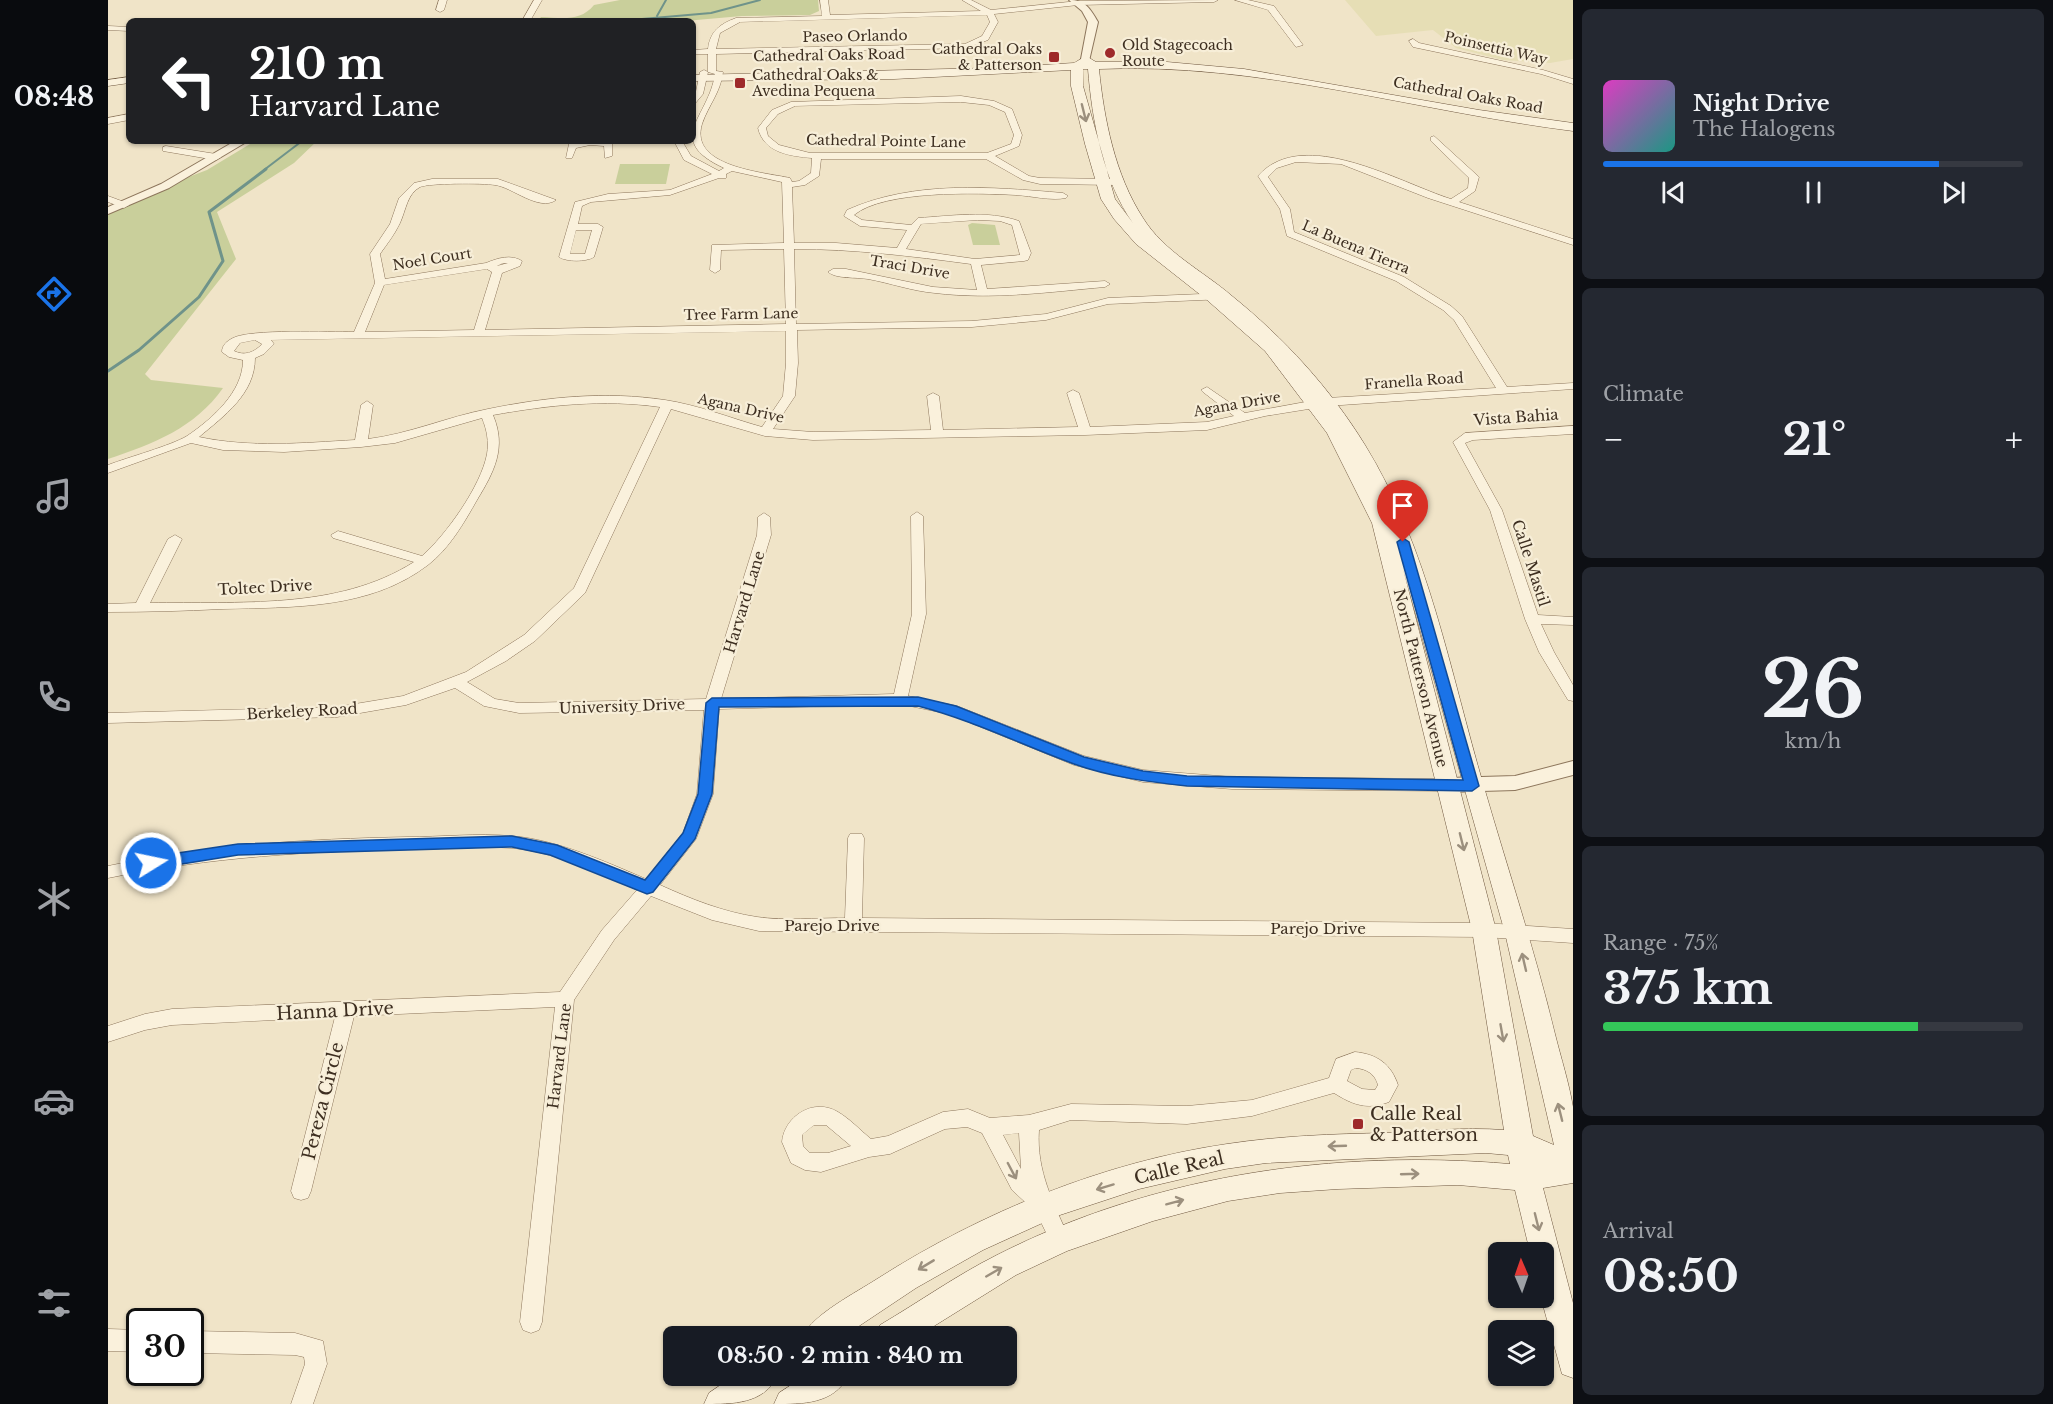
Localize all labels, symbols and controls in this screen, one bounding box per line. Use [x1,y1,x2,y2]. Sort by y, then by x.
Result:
street label: Paseo Orlando [802,26,908,46]
street label: Poinsettia Way [1443,27,1549,69]
place label: Old Stagecoach Route [1122,36,1233,70]
text: 210 m [249,38,384,90]
place label: Cathedral Oaks & Patterson [932,40,1042,74]
icon: left [150,42,228,120]
street label: Cathedral Oaks Road [753,45,905,65]
marker: Old Stagecoach Route [1103,46,1117,60]
marker: Cathedral Oaks & Patterson [1047,50,1061,64]
place label: Cathedral Oaks & Avedina Pequena [751,66,879,100]
street label: Cathedral Oaks Road [1392,73,1545,117]
marker: Cathedral Oaks & Avedina Pequena [733,76,747,90]
text: 08:48 [14,80,94,113]
text: Harvard Lane [249,90,440,123]
text: Night Drive [1693,90,1830,117]
one-way arrow [1078,103,1090,122]
text: The Halogens [1693,117,1835,141]
street label: Cathedral Pointe Lane [806,131,966,151]
icon: previous [1657,176,1690,209]
icon: pause [1797,176,1830,209]
icon: next [1937,176,1970,209]
street label: La Buena Tierra [1299,216,1413,278]
street label: Noel Court [391,244,473,274]
street label: Traci Drive [869,251,951,283]
icon: directions [33,273,75,315]
street label: Tree Farm Lane [683,304,799,324]
street label: Franella Road [1364,369,1465,393]
text: Climate [1603,382,1684,406]
street label: Agana Drive [1191,387,1282,421]
street label: Agana Drive [695,389,786,427]
street label: Vista Bahia [1472,405,1560,430]
text: 21° [1782,411,1846,467]
text: − [1603,419,1624,460]
text: + [2005,419,2023,460]
icon: music [33,475,75,517]
pin [1377,480,1428,542]
icon: arrive [1386,489,1419,522]
street label: Calle Mastil [1508,517,1554,609]
street label: Harvard Lane [719,548,769,656]
street label: Toltec Drive [217,575,313,599]
street label: North Patterson Avenue [1390,587,1452,769]
text: 26 [1761,641,1865,738]
icon: phone [33,676,75,718]
street label: University Drive [559,694,685,718]
street label: Berkeley Road [246,699,358,723]
text: km/h [1785,729,1841,753]
position arrow [119,831,183,895]
one-way arrow [1457,832,1469,851]
icon: climate [33,878,75,920]
street label: Parejo Drive [784,916,880,935]
street label: Parejo Drive [1270,919,1366,938]
text: Range · 75% [1603,931,1719,955]
one-way arrow [1517,953,1529,972]
text: 375 km [1603,960,1773,1016]
street label: Hanna Drive [276,997,394,1025]
street label: Harvard Lane [543,1002,575,1110]
one-way arrow [1497,1022,1508,1042]
street label: Pereza Circle [298,1040,348,1162]
icon: car [33,1080,75,1122]
place label: Calle Real & Patterson [1370,1103,1478,1146]
one-way arrow [1553,1103,1565,1122]
marker: Calle Real & Patterson [1351,1117,1365,1131]
one-way arrow [1328,1141,1348,1152]
street label: Calle Real [1132,1147,1226,1189]
one-way arrow [1007,1162,1019,1180]
one-way arrow [1399,1168,1419,1179]
one-way arrow [1095,1182,1114,1193]
one-way arrow [1165,1196,1184,1207]
one-way arrow [1532,1213,1543,1232]
text: Arrival [1603,1219,1674,1243]
north arrow [1488,1242,1554,1308]
map controls [1488,1242,1554,1386]
text: 08:50 [1603,1248,1739,1304]
one-way arrow [918,1260,935,1272]
one-way arrow [985,1266,1002,1278]
icon: filters [33,1282,75,1324]
speed limit sign: 30 [126,1308,204,1386]
button: layers [1488,1320,1554,1386]
text: 08:50 · 2 min · 840 m [717,1342,963,1369]

